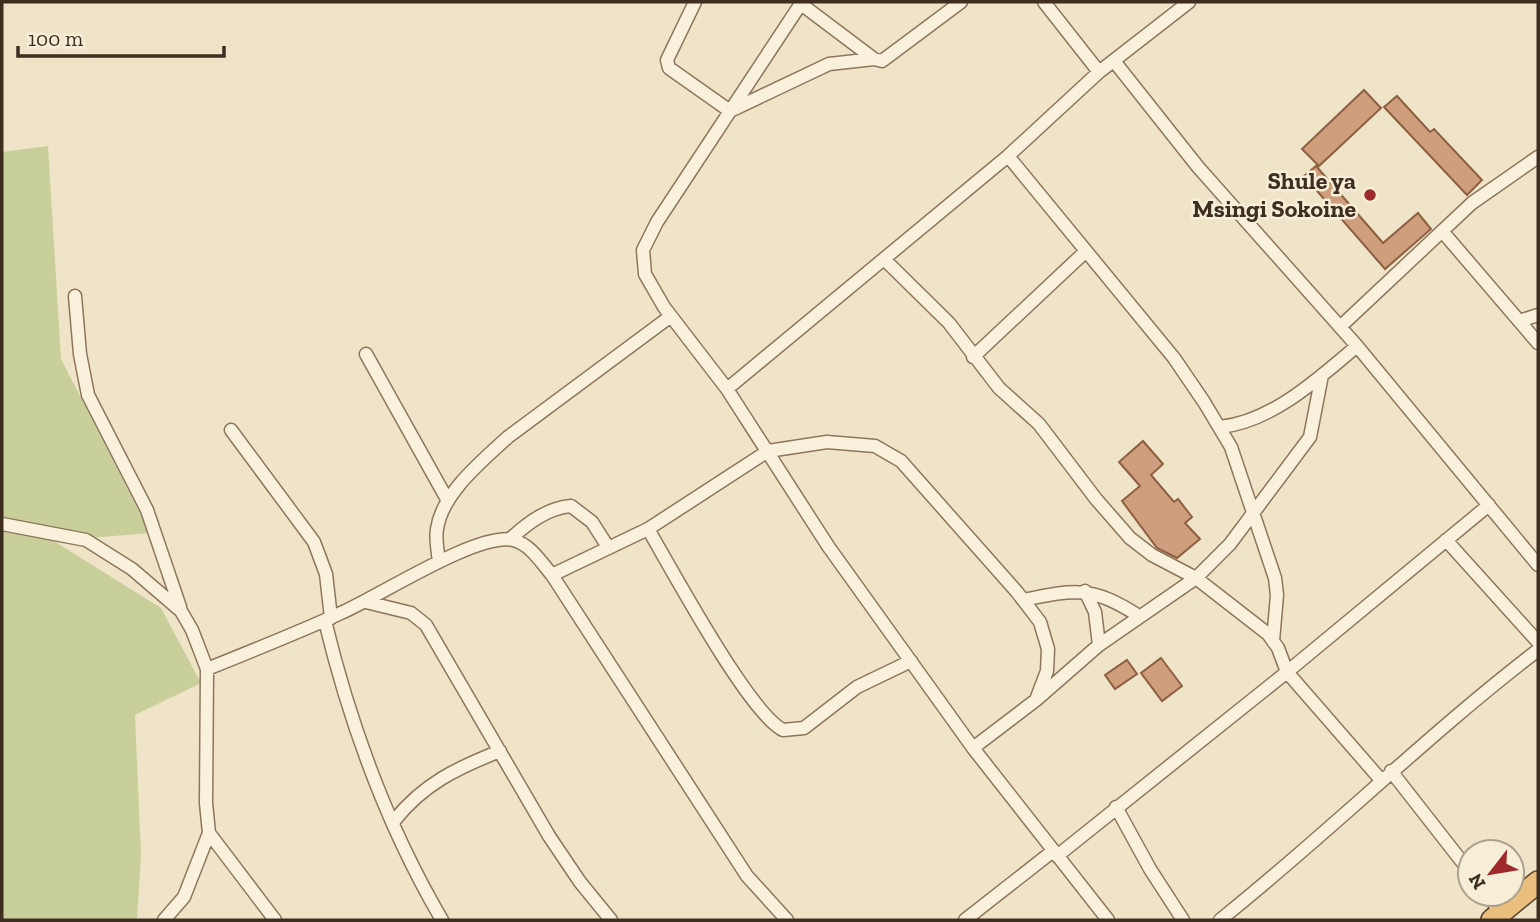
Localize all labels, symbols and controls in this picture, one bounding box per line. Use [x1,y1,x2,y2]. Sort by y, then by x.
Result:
scale bar [18,14,224,58]
text: 100 m [28,26,83,51]
place label: Shule ya Msingi Sokoine [1192,166,1356,223]
marker: Shule ya Msingi Sokoine [1362,187,1378,203]
north arrow [1456,838,1526,908]
text: N [1463,869,1490,894]

